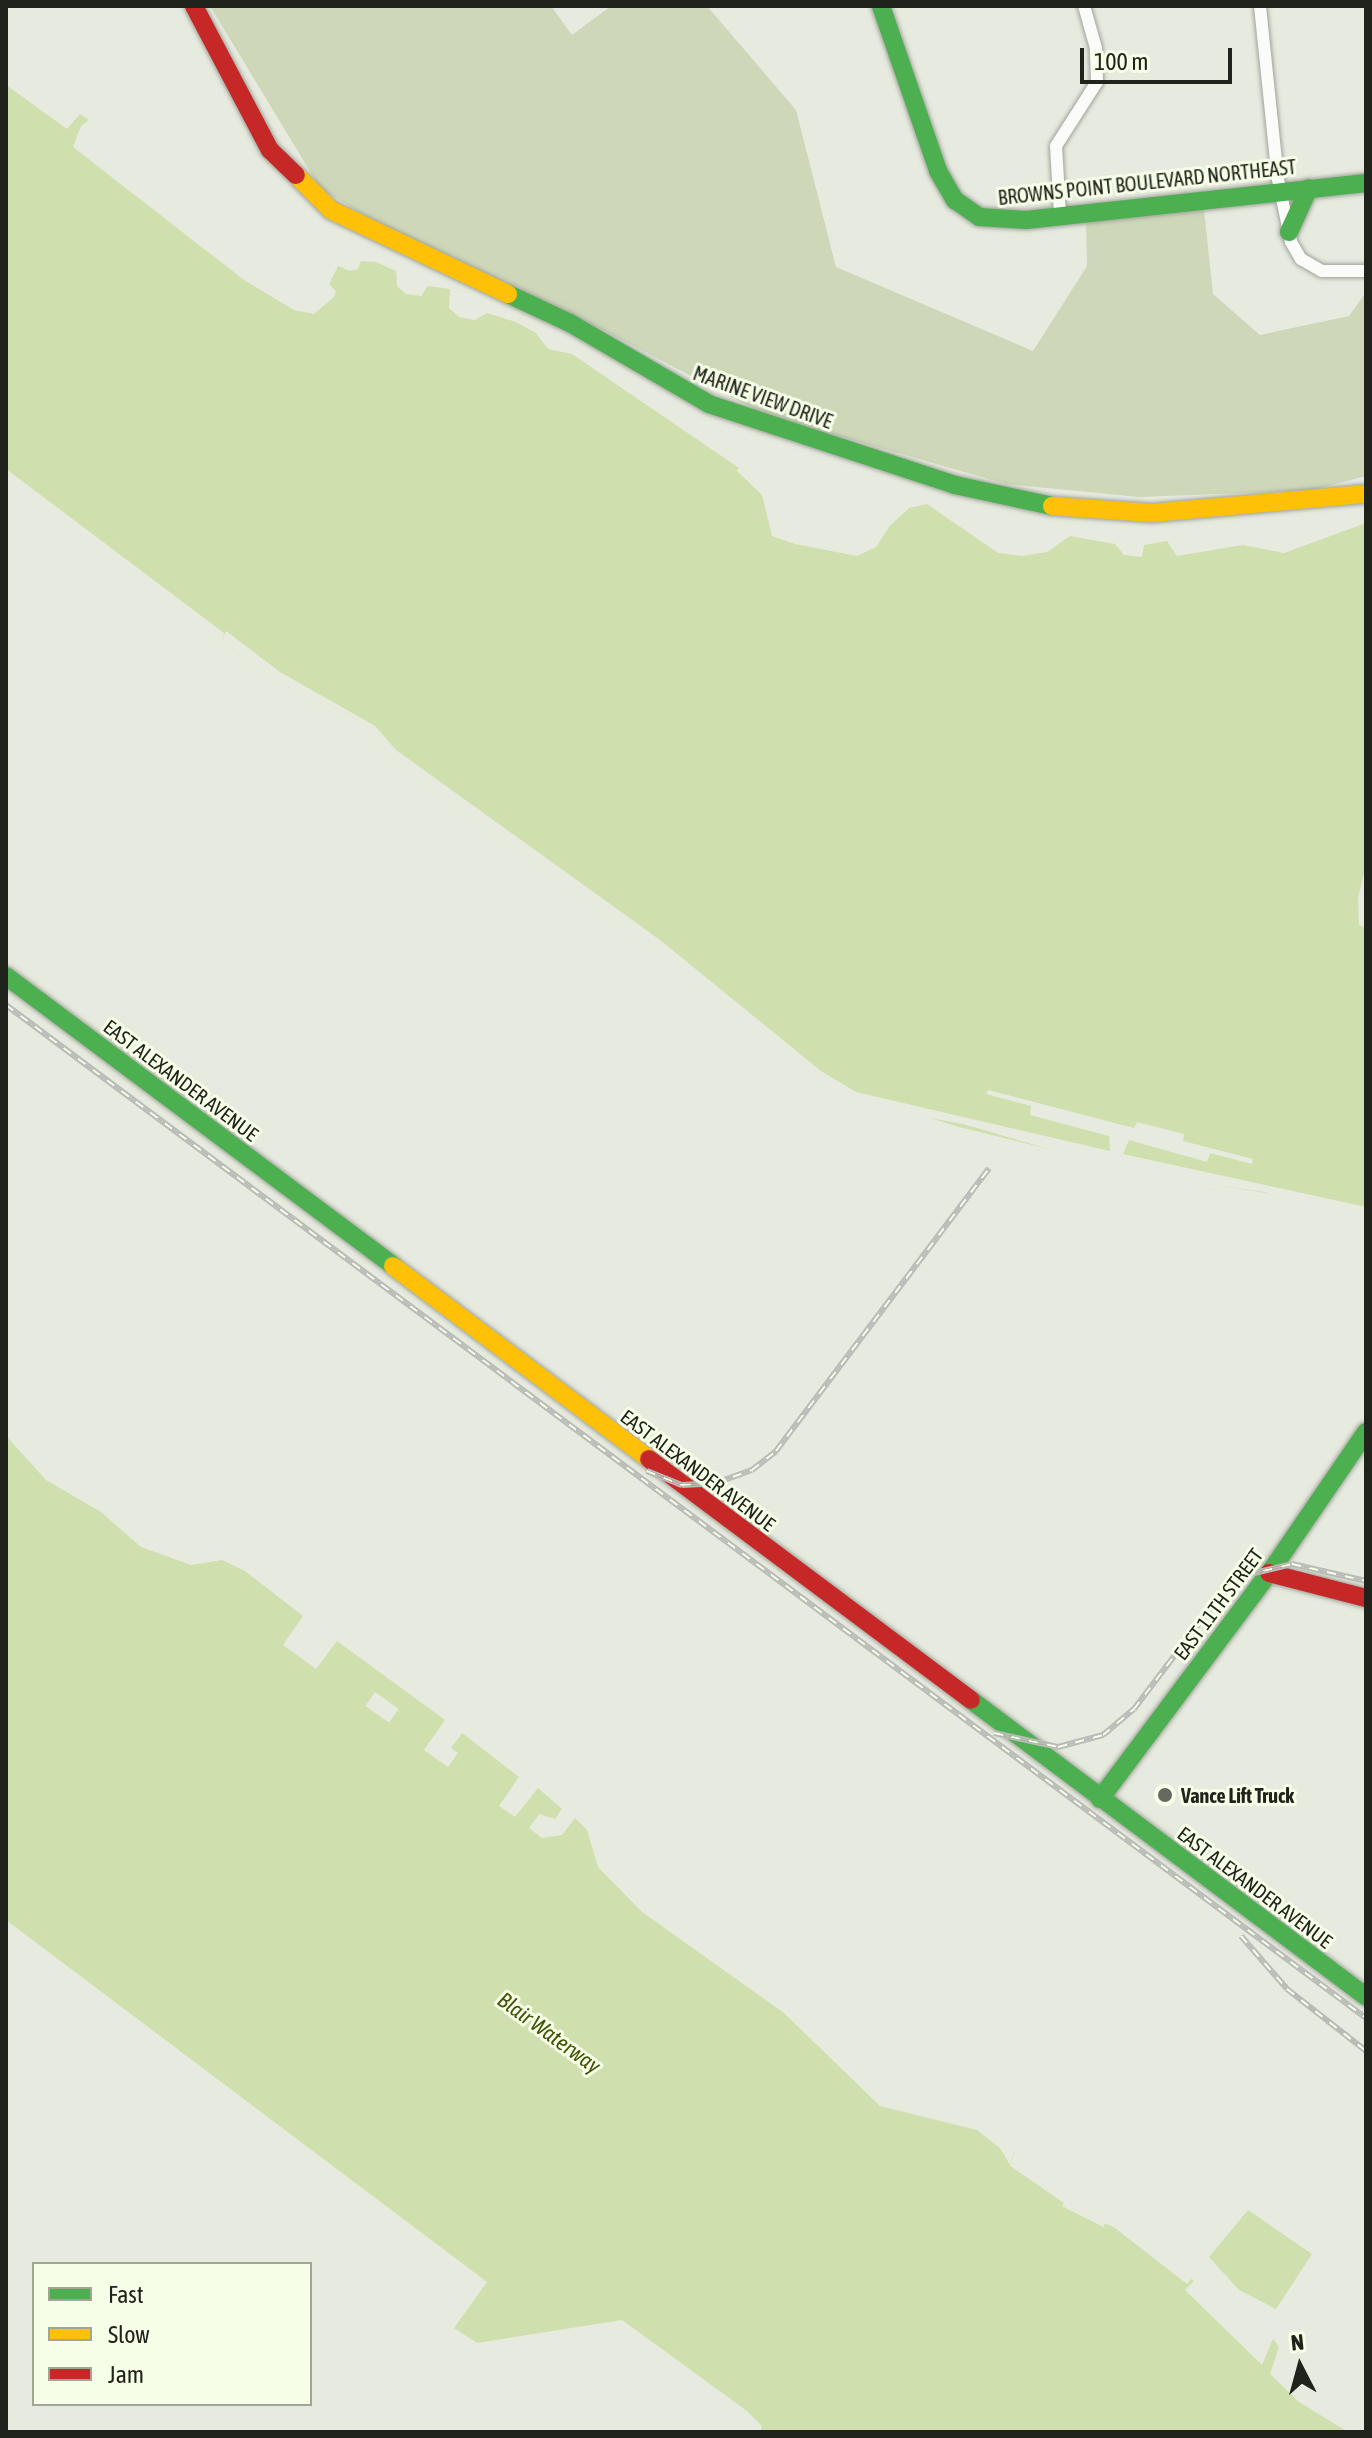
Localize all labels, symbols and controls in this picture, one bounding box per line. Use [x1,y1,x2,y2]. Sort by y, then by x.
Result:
scale bar [1084,32,1236,82]
text: 100 m [1094,48,1148,75]
street label: BROWNS POINT BOULEVARD NORTHEAST [997,154,1297,210]
street label: MARINE VIEW DRIVE [690,361,836,433]
street label: EAST ALEXANDER AVENUE [99,1014,263,1146]
street label: EAST ALEXANDER AVENUE [616,1404,780,1536]
street label: EAST 11TH STREET [1168,1544,1268,1664]
place label: Vance Lift Truck [1181,1783,1294,1807]
marker: Vance Lift Truck [1156,1786,1174,1804]
street label: EAST ALEXANDER AVENUE [1173,1821,1337,1953]
water label: Blair Waterway [492,1987,606,2079]
legend [32,2262,312,2406]
text: Fast [108,2281,144,2308]
text: Slow [108,2321,150,2348]
north arrow [1260,2326,1340,2406]
text: N [1290,2329,1305,2356]
text: Jam [108,2361,144,2388]

